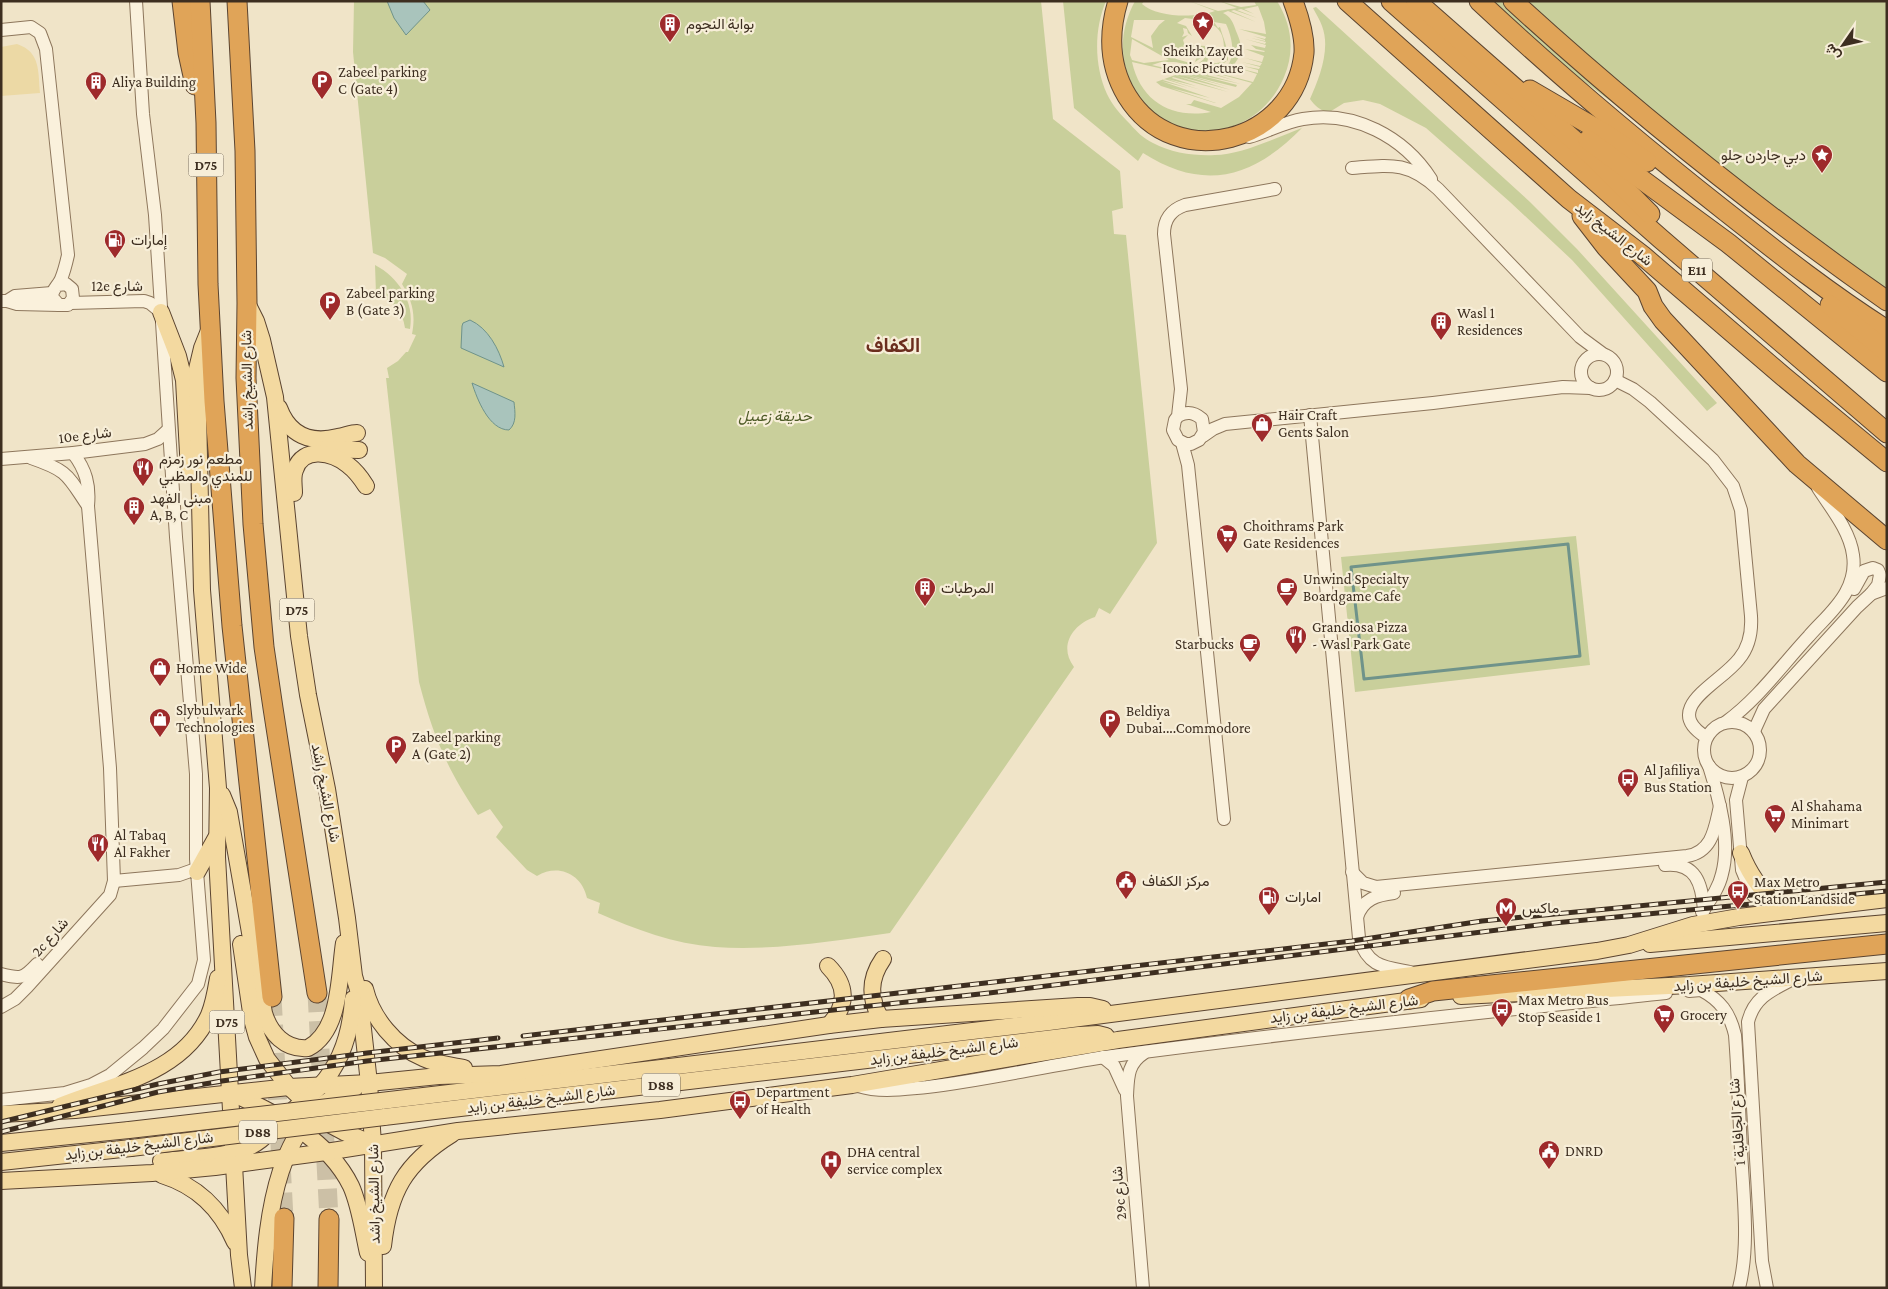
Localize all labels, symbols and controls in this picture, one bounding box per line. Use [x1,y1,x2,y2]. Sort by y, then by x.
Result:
place icon: Sheikh Zayed Iconic Picture [1191,10,1215,41]
building icon: بوابة النجوم [658,12,682,43]
place label: بوابة النجوم [686,16,754,34]
north arrow [1818,20,1868,70]
text: ش [1821,40,1844,64]
place label: Sheikh Zayed Iconic Picture [1162,43,1244,76]
place label: Zabeel parking C (Gate 4) [338,64,427,98]
parking icon: Zabeel parking C (Gate 4) [310,69,334,100]
building icon: Aliya Building [84,70,108,101]
place label: Aliya Building [112,74,196,91]
place icon: دبي جاردن جلو [1810,143,1834,174]
place label: دبي جاردن جلو [1721,147,1806,168]
road number: D75 [188,154,224,176]
street label: شارع الشيخ زايد [1571,199,1656,271]
fuel station icon: إمارات [103,228,127,259]
place label: إمارات [131,232,168,250]
road number: E11 [1682,258,1712,282]
street label: 12e شارع [91,278,143,297]
place label: Zabeel parking B (Gate 3) [346,285,435,319]
parking icon: Zabeel parking B (Gate 3) [318,290,342,321]
place label: Wasl 1 Residences [1457,305,1523,338]
building icon: Wasl 1 Residences [1429,310,1453,341]
street label: شارع الشيخ راشد [238,330,259,430]
district label: الكفاف [866,334,920,356]
place label: Hair Craft Gents Salon [1278,407,1349,440]
park label: حديقة زعبيل [738,408,813,425]
shop icon: Hair Craft Gents Salon [1250,412,1274,443]
street label: 10e شارع [58,424,113,449]
place label: مطعم نور زمزم للمندي والمظبي [159,451,253,489]
restaurant icon: مطعم نور زمزم للمندي والمظبي [131,456,155,487]
place label: مبنى الفهد A, B, C [150,490,212,523]
building icon: مبنى الفهد A, B, C [122,495,146,526]
place label: Choithrams Park Gate Residences [1243,518,1345,551]
supermarket icon: Choithrams Park Gate Residences [1215,523,1239,554]
place label: Unwind Specialty Boardgame Cafe [1303,571,1409,605]
building icon: المرطبات [913,576,937,607]
cafe icon: Unwind Specialty Boardgame Cafe [1275,576,1299,607]
place label: المرطبات [941,580,994,597]
road number: D75 [280,598,314,622]
place label: Grandiosa Pizza - Wasl Park Gate [1312,619,1411,652]
restaurant icon: Grandiosa Pizza - Wasl Park Gate [1284,624,1308,655]
cafe icon: Starbucks [1238,632,1262,663]
place label: Starbucks [1175,636,1234,652]
shop icon: Home Wide [148,656,172,687]
place label: Home Wide [176,660,247,676]
place label: Slybulwark Technologies [176,702,255,736]
place label: Beldiya Dubai....Commodore [1126,703,1251,736]
shop icon: Slybulwark Technologies [148,707,172,738]
parking icon: Beldiya Dubai....Commodore [1098,708,1122,739]
place label: Zabeel parking A (Gate 2) [412,729,501,763]
parking icon: Zabeel parking A (Gate 2) [384,734,408,765]
street label: شارع الشيخ راشد [306,742,343,844]
place label: Al Jafiliya Bus Station [1644,762,1712,795]
bus stop icon: Al Jafiliya Bus Station [1616,767,1640,798]
place label: Al Shahama Minimart [1791,798,1862,831]
supermarket icon: Al Shahama Minimart [1763,803,1787,834]
place label: Al Tabaq Al Fakher [114,827,171,860]
restaurant icon: Al Tabaq Al Fakher [86,832,110,863]
public building icon: مركز الكفاف [1114,869,1138,900]
place label: مركز الكفاف [1142,873,1210,890]
place label: Max Metro Station Landside [1754,874,1855,907]
bus stop icon: Max Metro Station Landside [1726,879,1750,910]
fuel station icon: امارات [1257,885,1281,916]
place label: امارات [1285,889,1321,906]
metro station icon: ماكس [1494,896,1518,927]
place label: ماكس [1522,900,1559,918]
street label: 2c شارع [29,914,74,962]
street label: شارع الشيخ خليفة بن زايد [1673,968,1823,997]
street label: شارع الشيخ خليفة بن زايد [1269,992,1420,1029]
place label: Max Metro Bus Stop Seaside 1 [1518,992,1609,1026]
bus stop icon: Max Metro Bus Stop Seaside 1 [1490,997,1514,1028]
supermarket icon: Grocery [1652,1003,1676,1034]
place label: Grocery [1680,1007,1727,1024]
road number: D75 [210,1010,244,1034]
street label: شارع الشيخ خليفة بن زايد [869,1034,1020,1071]
road number: D88 [642,1074,680,1096]
street label: شارع الجافلية 1 [1726,1077,1751,1166]
street label: شارع الشيخ خليفة بن زايد [466,1082,617,1119]
place label: Department of Health [756,1084,830,1117]
bus stop icon: Department of Health [728,1089,752,1120]
road number: D88 [239,1120,277,1144]
street label: شارع الشيخ خليفة بن زايد [64,1129,215,1166]
public building icon: DNRD [1537,1139,1561,1170]
place label: DNRD [1565,1143,1603,1159]
street label: شارع الشيخ راشد [365,1144,386,1244]
place label: DHA central service complex [847,1144,942,1178]
hospital icon: DHA central service complex [819,1149,843,1180]
street label: 29c شارع [1109,1165,1132,1221]

